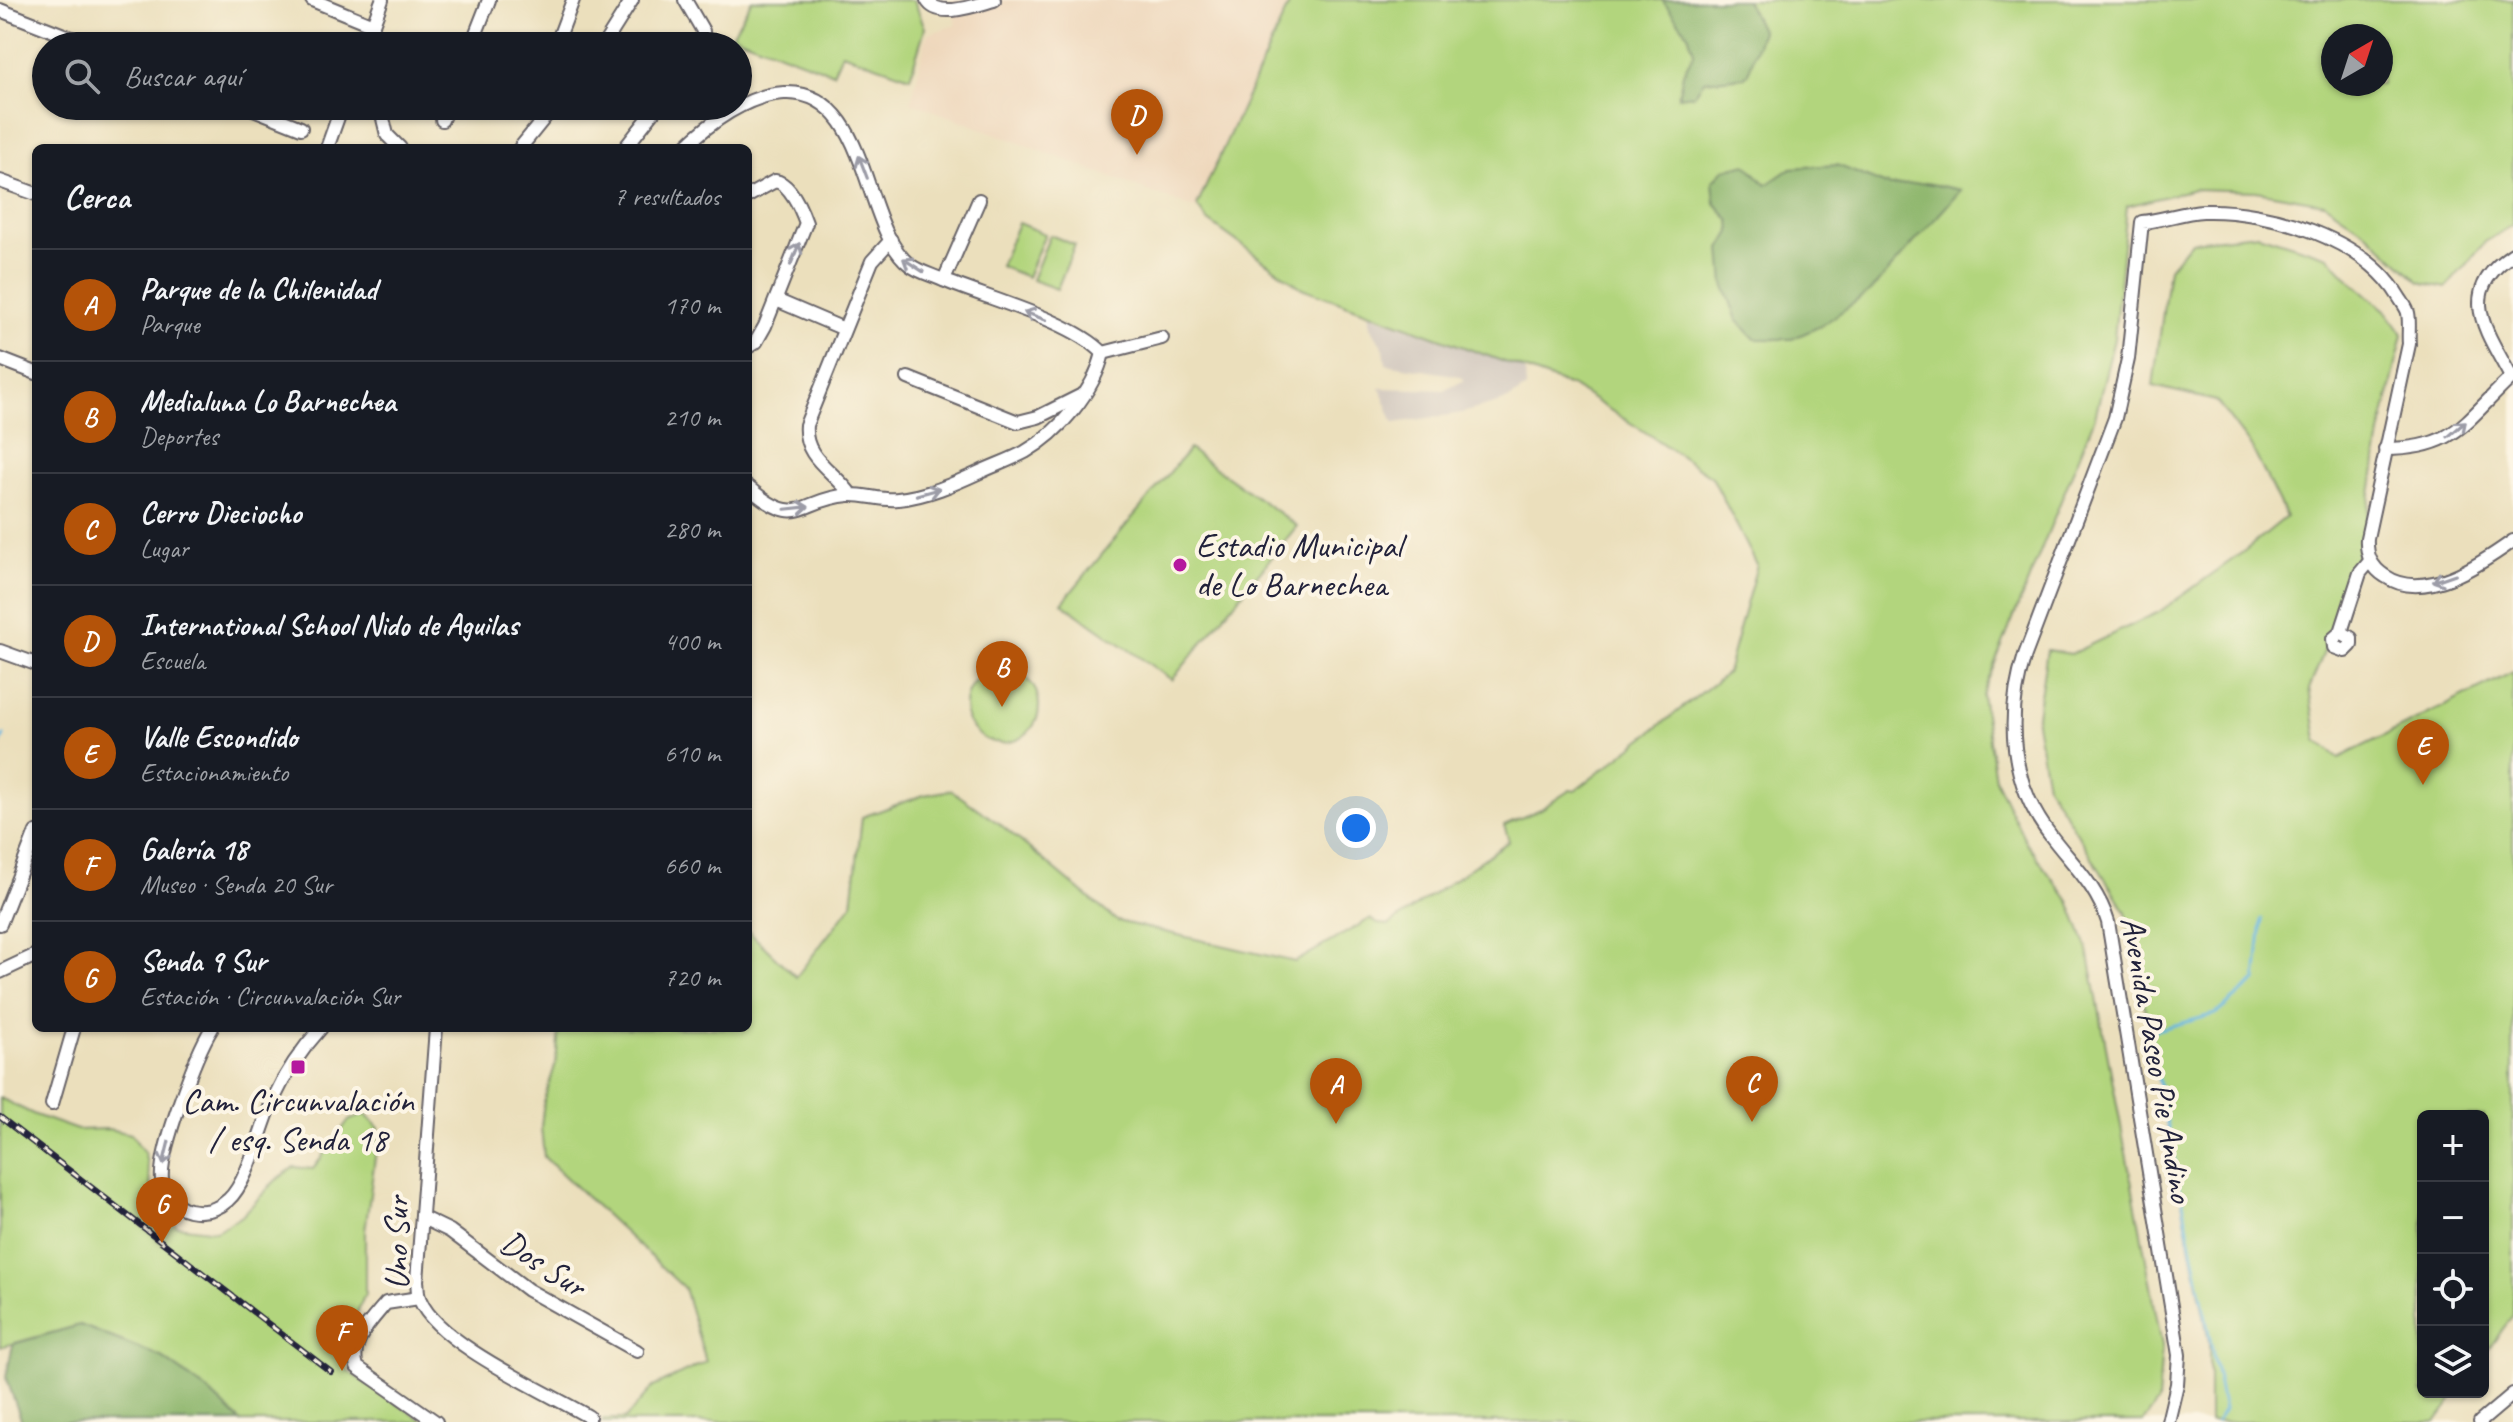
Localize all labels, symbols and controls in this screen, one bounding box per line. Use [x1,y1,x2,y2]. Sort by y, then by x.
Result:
north arrow [2321,24,2393,96]
search box [32,32,752,120]
icon: search [60,54,104,98]
text: Buscar aquí [124,57,242,95]
pin: D [1111,89,1163,155]
one-way arrow [854,155,869,180]
text: Cerca [64,175,130,218]
text: 7 resultados [614,180,720,213]
one-way arrow [789,242,803,267]
one-way arrow [903,257,925,273]
text: Parque de la Chilenidad [140,270,377,308]
text: A [83,289,97,322]
text: 170 m [664,289,720,322]
text: Parque [140,308,200,341]
one-way arrow [1023,308,1048,322]
text: Medialuna Lo Barnechea [140,382,396,420]
text: B [83,401,97,434]
text: 210 m [664,401,720,434]
text: Deportes [140,420,218,453]
one-way arrow [2447,420,2467,438]
one-way arrow [914,484,940,499]
text: Cerro Dieciocho [140,494,301,532]
one-way arrow [783,501,810,516]
text: C [84,513,96,546]
text: 280 m [664,513,720,546]
place label: Estadio Municipal de Lo Barnechea [1196,524,1408,606]
text: Lugar [140,532,189,565]
marker: Estadio Municipal de Lo Barnechea [1171,556,1189,574]
one-way arrow [2432,571,2457,586]
text: International School Nido de Aguilas [140,606,518,644]
text: D [82,625,98,658]
text: 400 m [664,625,720,658]
pin: B [976,641,1028,707]
text: Escuela [140,644,205,677]
text: Valle Escondido [140,718,297,756]
pin: E [2397,719,2449,785]
text: E [83,737,97,770]
text: 610 m [664,737,720,770]
text: Estacionamiento [140,756,288,789]
your location [1336,808,1376,848]
text: Galería 18 [140,830,248,868]
text: F [84,849,96,882]
text: 660 m [664,849,720,882]
text: Museo · Senda 20 Sur [140,868,332,901]
street label: Avenida Paseo Pie Andino [2111,913,2204,1207]
text: Senda 9 Sur [140,942,266,980]
text: G [84,961,96,994]
text: 720 m [664,961,720,994]
text: Estación · Circunvalación Sur [140,980,400,1013]
pin: C [1726,1056,1778,1122]
marker: Cam. Circunvalación / esq. Senda 18 [289,1058,307,1076]
pin: A [1310,1058,1362,1124]
place label: Cam. Circunvalación / esq. Senda 18 [182,1079,415,1161]
map controls [2417,1110,2489,1398]
button: + [2417,1110,2489,1182]
one-way arrow [158,1140,173,1166]
pin: G [136,1177,188,1243]
button: − [2417,1182,2489,1254]
street label: Uno Sur [375,1194,418,1290]
street label: Dos Sur [493,1220,597,1308]
button: locate [2417,1254,2489,1326]
pin: F [316,1305,368,1371]
button: layers [2417,1326,2489,1398]

